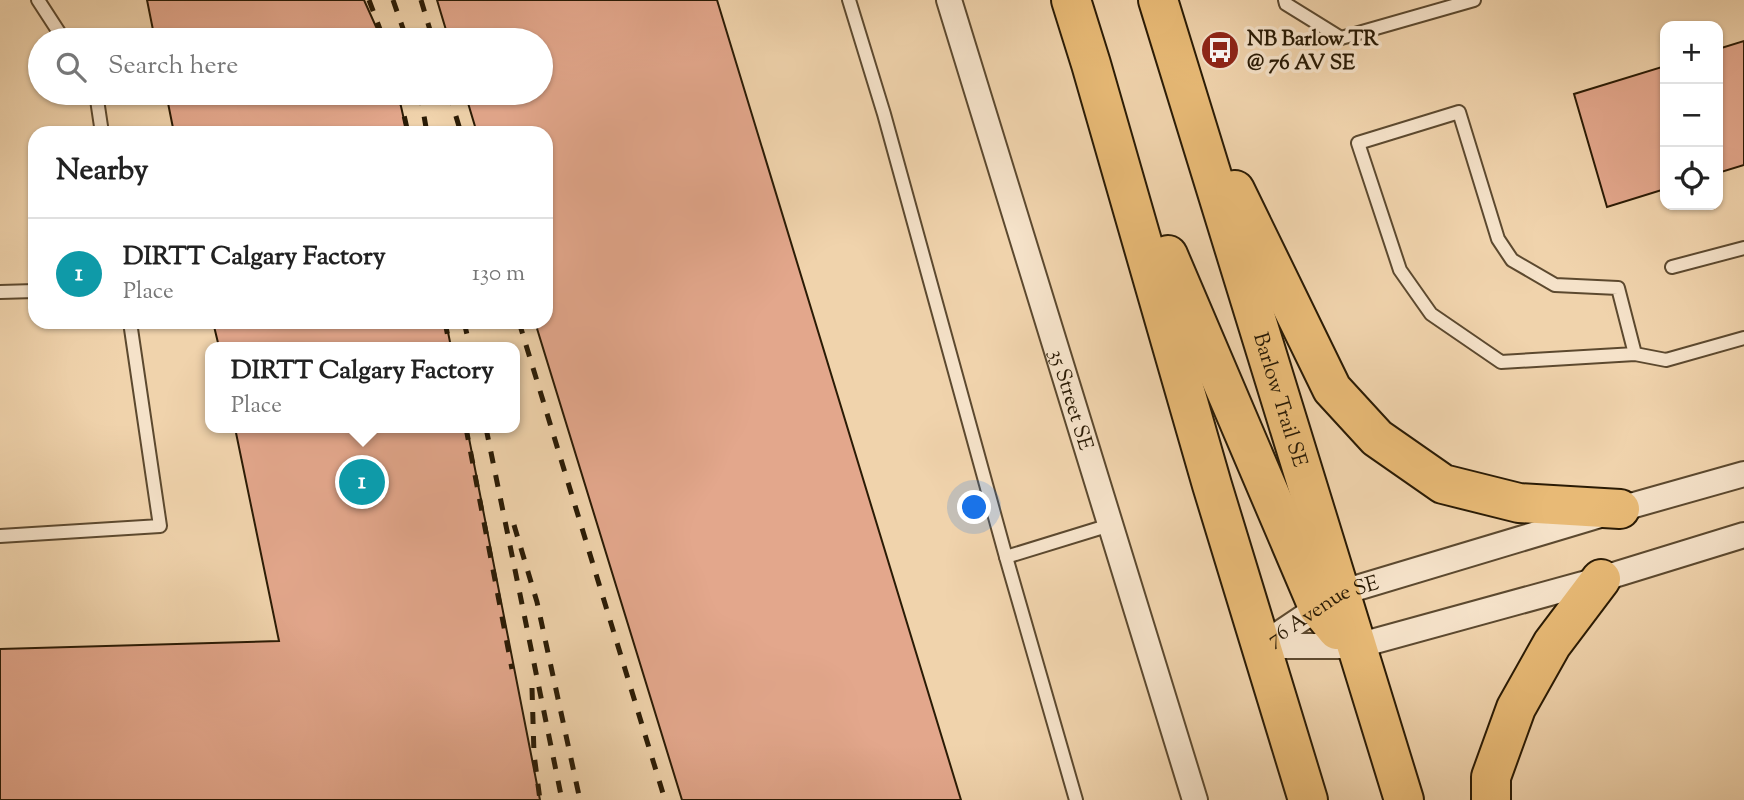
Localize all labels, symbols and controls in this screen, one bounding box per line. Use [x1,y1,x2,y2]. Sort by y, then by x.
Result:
map controls [1660,21,1723,210]
button: + [1660,21,1723,84]
place label: NB Barlow TR @ 76 AV SE [1247,25,1379,79]
search box [28,28,553,105]
bus stop icon: NB Barlow TR @ 76 AV SE [1199,29,1241,71]
icon: search [52,48,90,86]
text: Search here [108,48,238,85]
button: − [1660,84,1723,147]
button: locate [1660,147,1723,210]
text: Nearby [56,150,148,193]
text: DIRTT Calgary Factory [123,239,386,276]
text: 1 [75,258,83,291]
text: 130 m [472,258,525,291]
text: Place [123,276,174,309]
street label: Barlow Trail SE [1244,329,1314,471]
popup [205,342,520,433]
street label: 35 Street SE [1040,346,1100,455]
text: DIRTT Calgary Factory [231,353,494,390]
text: Place [231,390,282,423]
pin: 1 [339,456,385,508]
your location [957,490,991,524]
street label: 76 Avenue SE [1261,569,1383,655]

